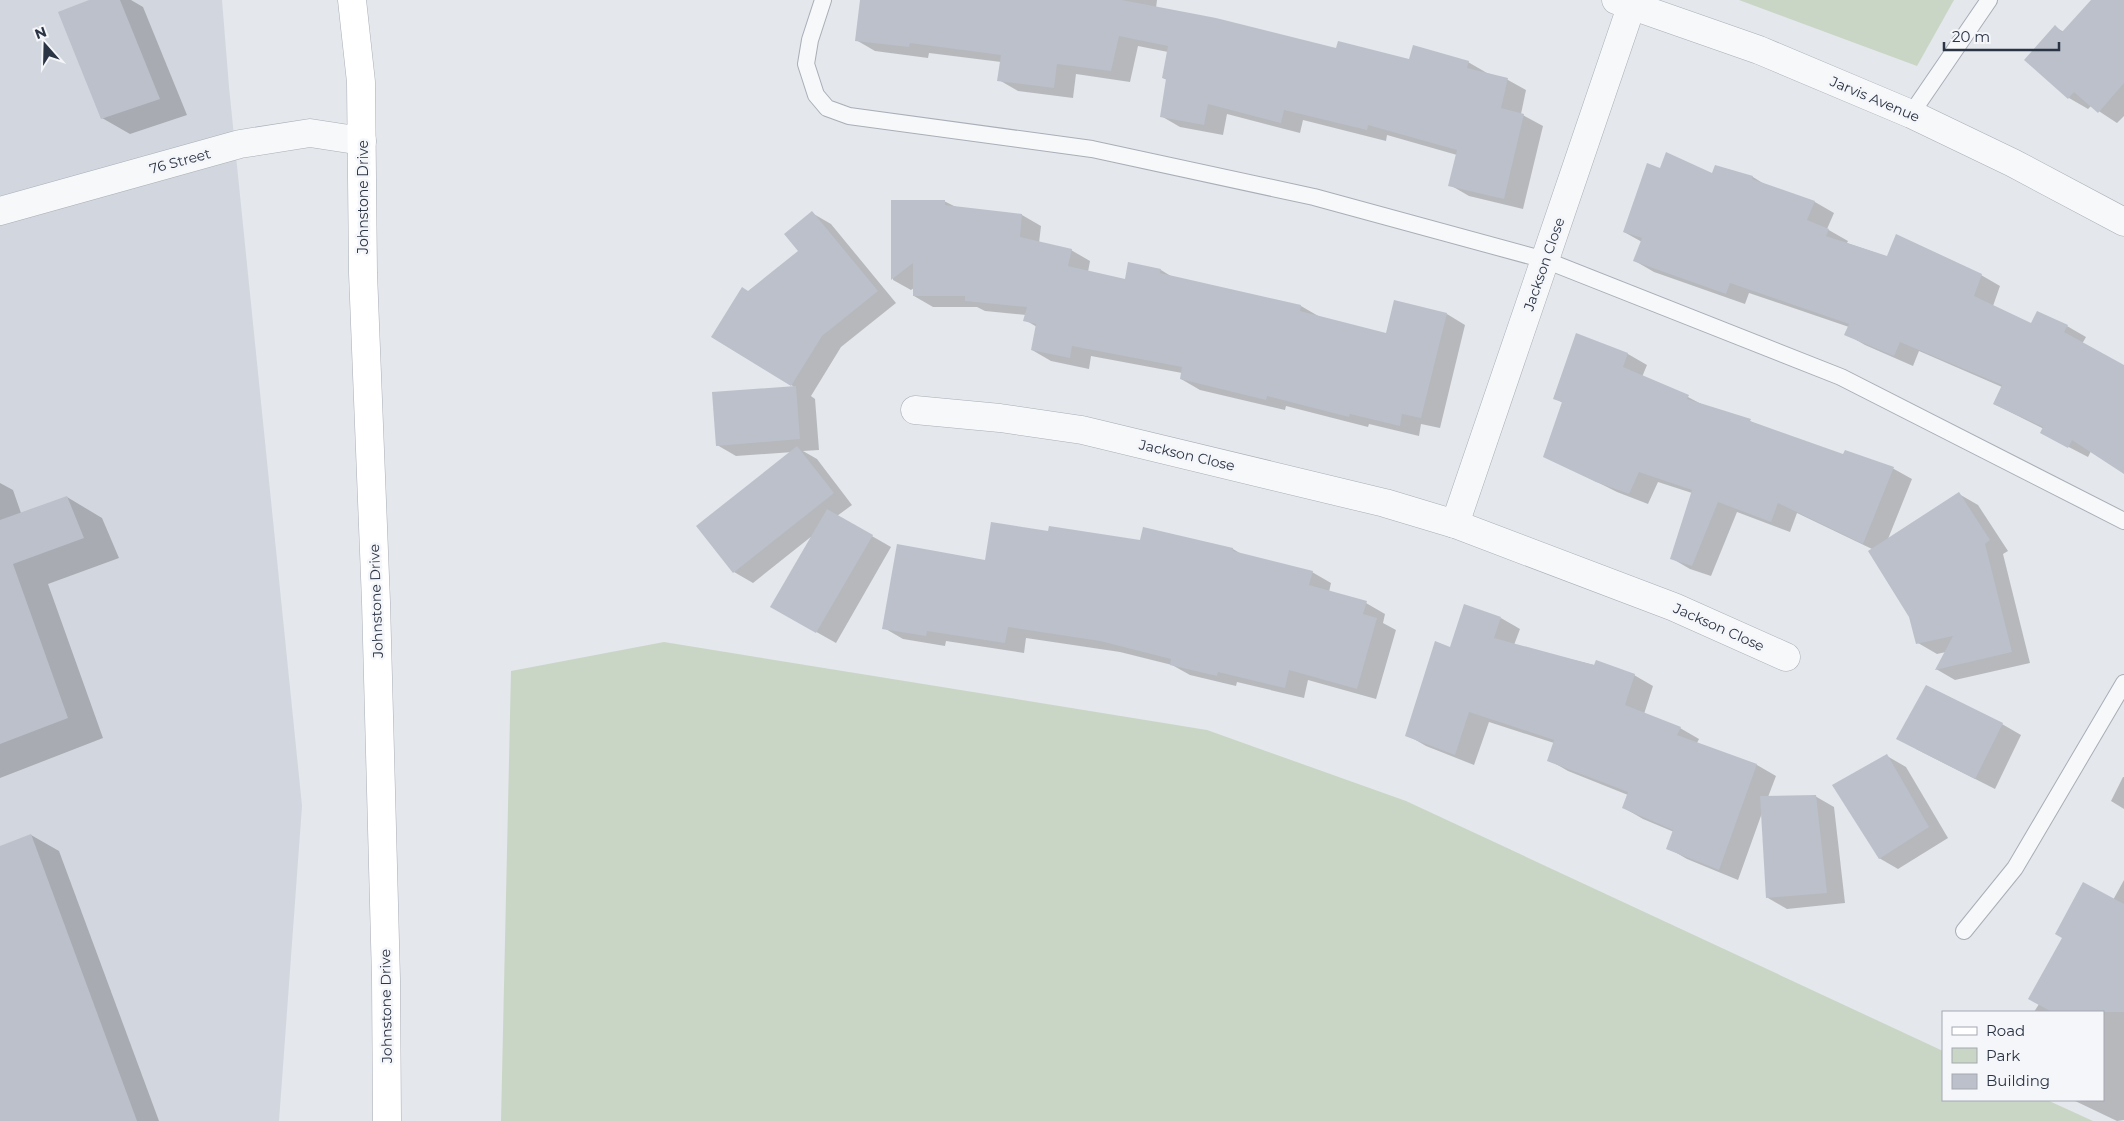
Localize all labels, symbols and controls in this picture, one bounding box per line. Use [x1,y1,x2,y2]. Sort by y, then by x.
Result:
north arrow [20,20,70,70]
scale bar [1944,20,2059,52]
text: N [32,22,49,43]
text: 20 m [1952,27,1990,46]
street label: Jarvis Avenue [1826,72,1923,126]
street label: Johnstone Drive [354,140,372,255]
street label: 76 Street [147,144,213,178]
street label: Jackson Close [1519,215,1568,314]
street label: Jackson Close [1136,435,1237,475]
street label: Johnstone Drive [365,544,387,659]
street label: Jackson Close [1670,599,1767,655]
street label: Johnstone Drive [376,949,396,1064]
legend [1942,1011,2104,1101]
text: Road [1986,1021,2025,1040]
text: Park [1986,1046,2020,1065]
text: Building [1986,1071,2050,1090]

